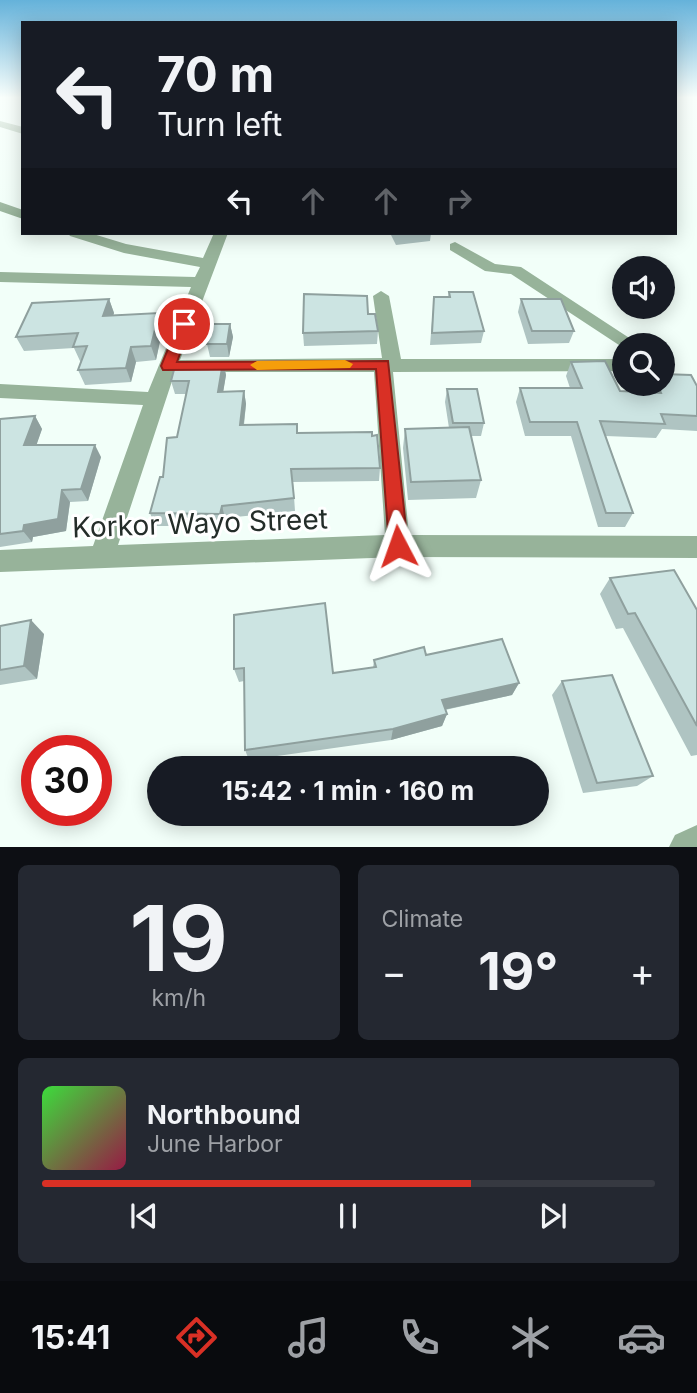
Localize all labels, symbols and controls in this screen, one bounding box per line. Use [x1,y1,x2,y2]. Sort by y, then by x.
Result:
text: 70 m [157,45,274,104]
icon: left [42,49,133,140]
text: Turn left [157,105,282,144]
icon: left [221,182,259,220]
icon: ahead [294,182,332,220]
icon: ahead [367,182,405,220]
icon: right [440,182,478,220]
map controls [612,256,675,396]
button: sound [612,256,675,319]
pin [154,294,214,354]
icon: arrive [165,305,203,343]
button: search [612,333,675,396]
street label: Korkor Wayo Street [72,502,328,544]
position arrow [361,509,435,583]
speed limit sign: 30 [21,735,112,826]
text: 15:42 · 1 min · 160 m [222,775,474,806]
text: 19 [130,883,228,993]
text: Climate [382,905,463,933]
text: 19° [478,940,558,1003]
text: − [382,949,407,995]
text: + [630,949,655,995]
text: km/h [151,984,206,1012]
text: Northbound [147,1099,301,1130]
text: June Harbor [147,1130,283,1158]
icon: previous [125,1197,163,1235]
icon: pause [329,1197,367,1235]
icon: next [534,1197,572,1235]
icon: directions [172,1313,221,1362]
icon: music [284,1313,333,1362]
icon: phone [395,1313,444,1362]
icon: climate [506,1313,555,1362]
icon: car [617,1313,666,1362]
text: 15:41 [31,1318,110,1357]

